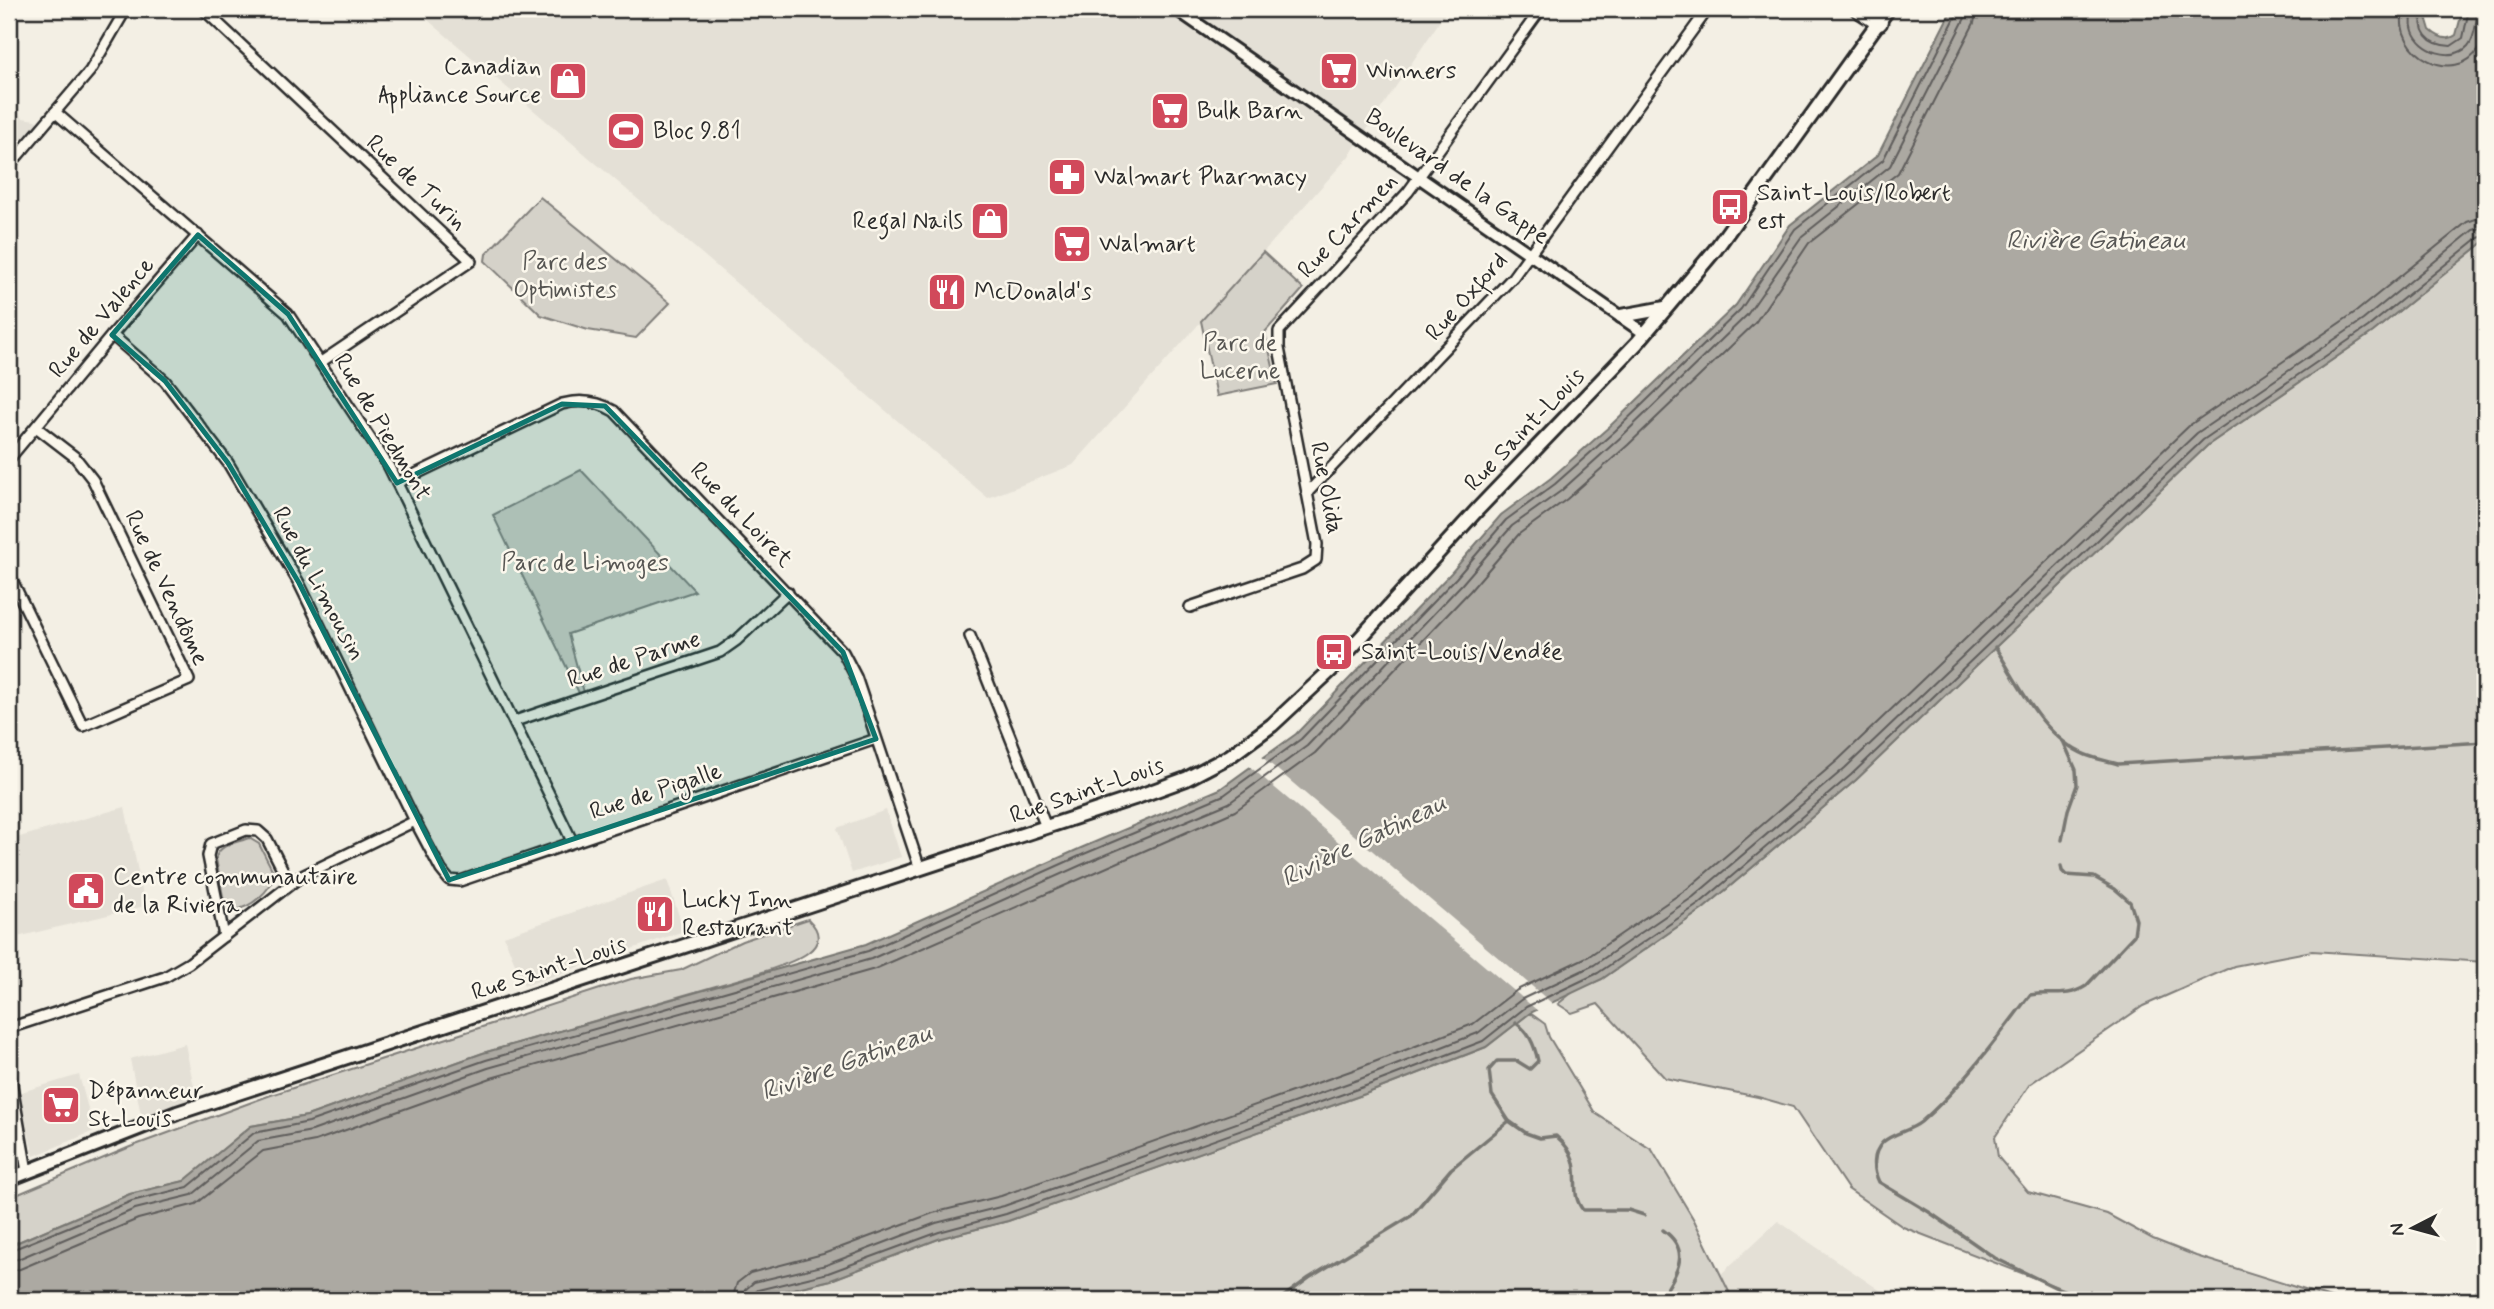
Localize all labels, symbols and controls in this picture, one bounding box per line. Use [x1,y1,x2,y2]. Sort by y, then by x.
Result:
supermarket icon: Winners [1318,50,1360,92]
place label: Canadian Appliance Source [378,52,541,114]
place label: Winners [1366,56,1457,87]
shop icon: Canadian Appliance Source [547,60,589,102]
supermarket icon: Bulk Barn [1149,90,1191,132]
place label: Bulk Barn [1197,96,1303,127]
street label: Boulevard de la Gappe [1359,102,1555,252]
sports icon: Bloc 9.81 [605,110,647,152]
place label: Bloc 9.81 [653,116,741,147]
street label: Rue de Turin [359,128,473,238]
pharmacy icon: Walmart Pharmacy [1046,156,1088,198]
place label: Walmart Pharmacy [1094,162,1307,193]
street label: Rue Carmen [1291,167,1405,285]
place label: Saint-Louis/Robert est [1757,178,1951,237]
bus stop icon: Saint-Louis/Robert est [1709,186,1751,228]
shop icon: Regal Nails [969,200,1011,242]
place label: Regal Nails [853,206,963,240]
supermarket icon: Walmart [1051,223,1093,265]
water label: Rivière Gatineau [2006,224,2186,258]
place label: Walmart [1099,229,1196,260]
street label: Rue Oxford [1419,246,1517,349]
park label: Parc des Optimistes [513,247,617,306]
street label: Rue de Valence [42,251,162,385]
restaurant icon: McDonald's [926,271,968,313]
place label: McDonald's [974,277,1092,308]
park label: Parc de Lucerne [1200,328,1280,387]
street label: Rue de Piedmont [326,348,438,506]
street label: Rue Saint-Louis [1458,361,1592,499]
street label: Rue Olida [1302,439,1350,537]
street label: Rue du Loiret [683,455,799,575]
street label: Rue du Limousin [264,502,372,666]
street label: Rue de Vendôme [117,506,216,671]
park label: Parc de Limoges [501,548,669,579]
street label: Rue de Parme [564,624,704,696]
bus stop icon: Saint-Louis/Vendée [1313,631,1355,673]
place label: Saint-Louis/Vendée [1361,637,1563,668]
street label: Rue Saint-Louis [1006,750,1168,832]
street label: Rue de Pigalle [586,756,727,830]
water label: Rivière Gatineau [1276,786,1452,896]
place label: Centre communautaire de la Riviera [113,862,358,921]
public building icon: Centre communautaire de la Riviera [65,870,107,912]
place label: Lucky Inn Restaurant [682,885,794,944]
restaurant icon: Lucky Inn Restaurant [634,893,676,935]
street label: Rue Saint-Louis [468,929,631,1009]
water label: Rivière Gatineau [757,1016,937,1110]
place label: Dépanneur St-Louis [88,1076,204,1135]
supermarket icon: Dépanneur St-Louis [40,1084,82,1126]
north arrow [2378,1194,2448,1264]
text: N [2384,1222,2411,1237]

